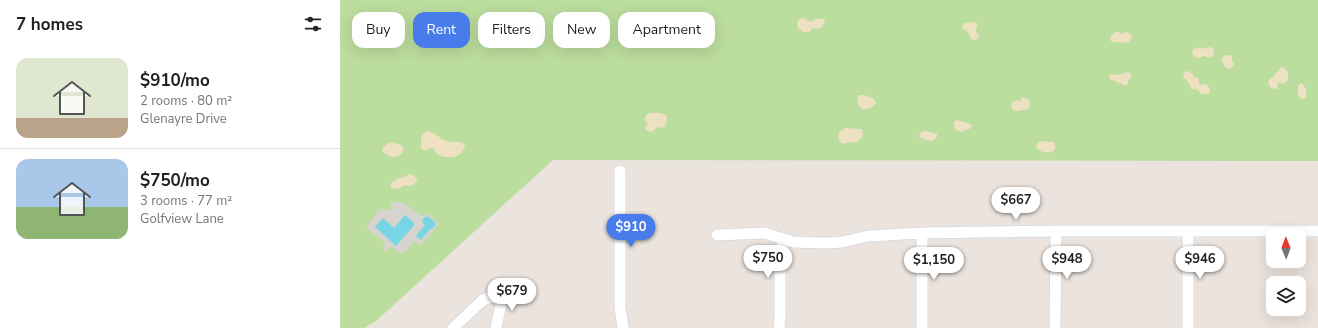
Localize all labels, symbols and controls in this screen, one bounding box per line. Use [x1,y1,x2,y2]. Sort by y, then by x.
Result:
chip: Buy [352,12,405,48]
chip: Rent [413,12,470,48]
chip: Filters [478,12,545,48]
chip: New [553,12,610,48]
chip: Apartment [618,12,715,48]
text: 7 homes [16,13,83,36]
icon: filters [302,13,324,35]
text: $910/mo [140,69,210,92]
icon: home [48,74,96,122]
text: 2 rooms · 80 m² [140,92,232,110]
text: Glenayre Drive [140,110,227,128]
text: $750/mo [140,169,210,192]
icon: home [48,175,96,223]
pin: $667 [992,187,1040,221]
text: $667 [1000,191,1032,209]
text: 3 rooms · 77 m² [140,192,232,210]
text: Golfview Lane [140,210,224,228]
pin: $910 [607,214,655,248]
text: $910 [615,218,647,236]
north arrow [1266,228,1306,268]
map controls [1266,228,1306,316]
pin: $750 [744,245,792,279]
pin: $948 [1043,246,1091,280]
pin: $946 [1176,246,1224,280]
pin: $1,150 [901,247,967,281]
text: $750 [752,249,784,267]
text: $948 [1051,250,1083,268]
text: $946 [1184,250,1216,268]
text: $1,150 [913,251,955,269]
button: layers [1266,276,1306,316]
pin: $679 [488,278,536,312]
text: $679 [496,282,528,300]

